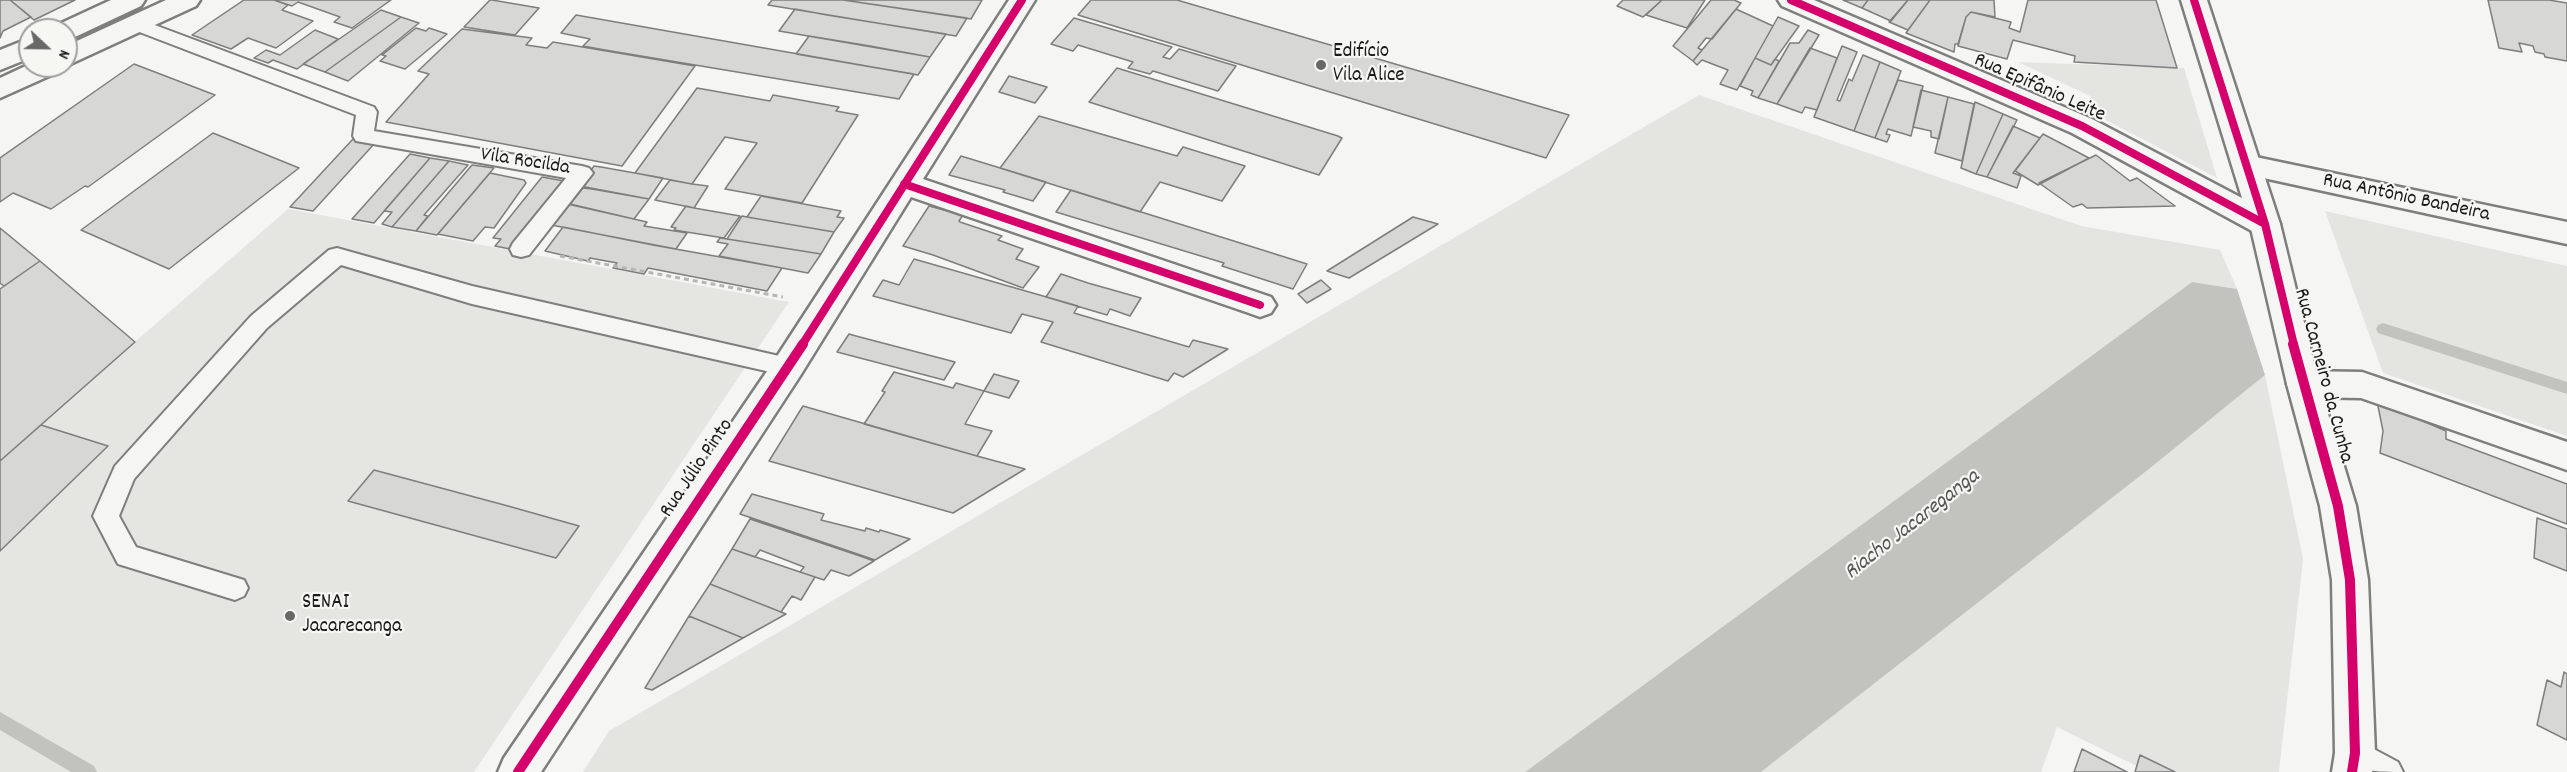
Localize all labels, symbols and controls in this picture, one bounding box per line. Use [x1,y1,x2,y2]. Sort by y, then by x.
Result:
north arrow [18,18,78,78]
place label: Edifício Vila Alice [1333,40,1405,90]
text: N [51,46,75,62]
street label: Rua Epifânio Leite [1969,49,2109,129]
marker: Edifício Vila Alice [1314,58,1328,72]
street label: Vila Rocilda [479,144,571,182]
street label: Rua Antônio Bandeira [2320,169,2492,229]
street label: Rua Carneiro da Cunha [2287,286,2357,466]
street label: Rua Júlio Pinto [656,415,740,523]
water label: Riacho Jacareganga [1840,465,1986,587]
place label: SENAI Jacarecanga [302,591,402,641]
marker: SENAI Jacarecanga [283,609,297,623]

